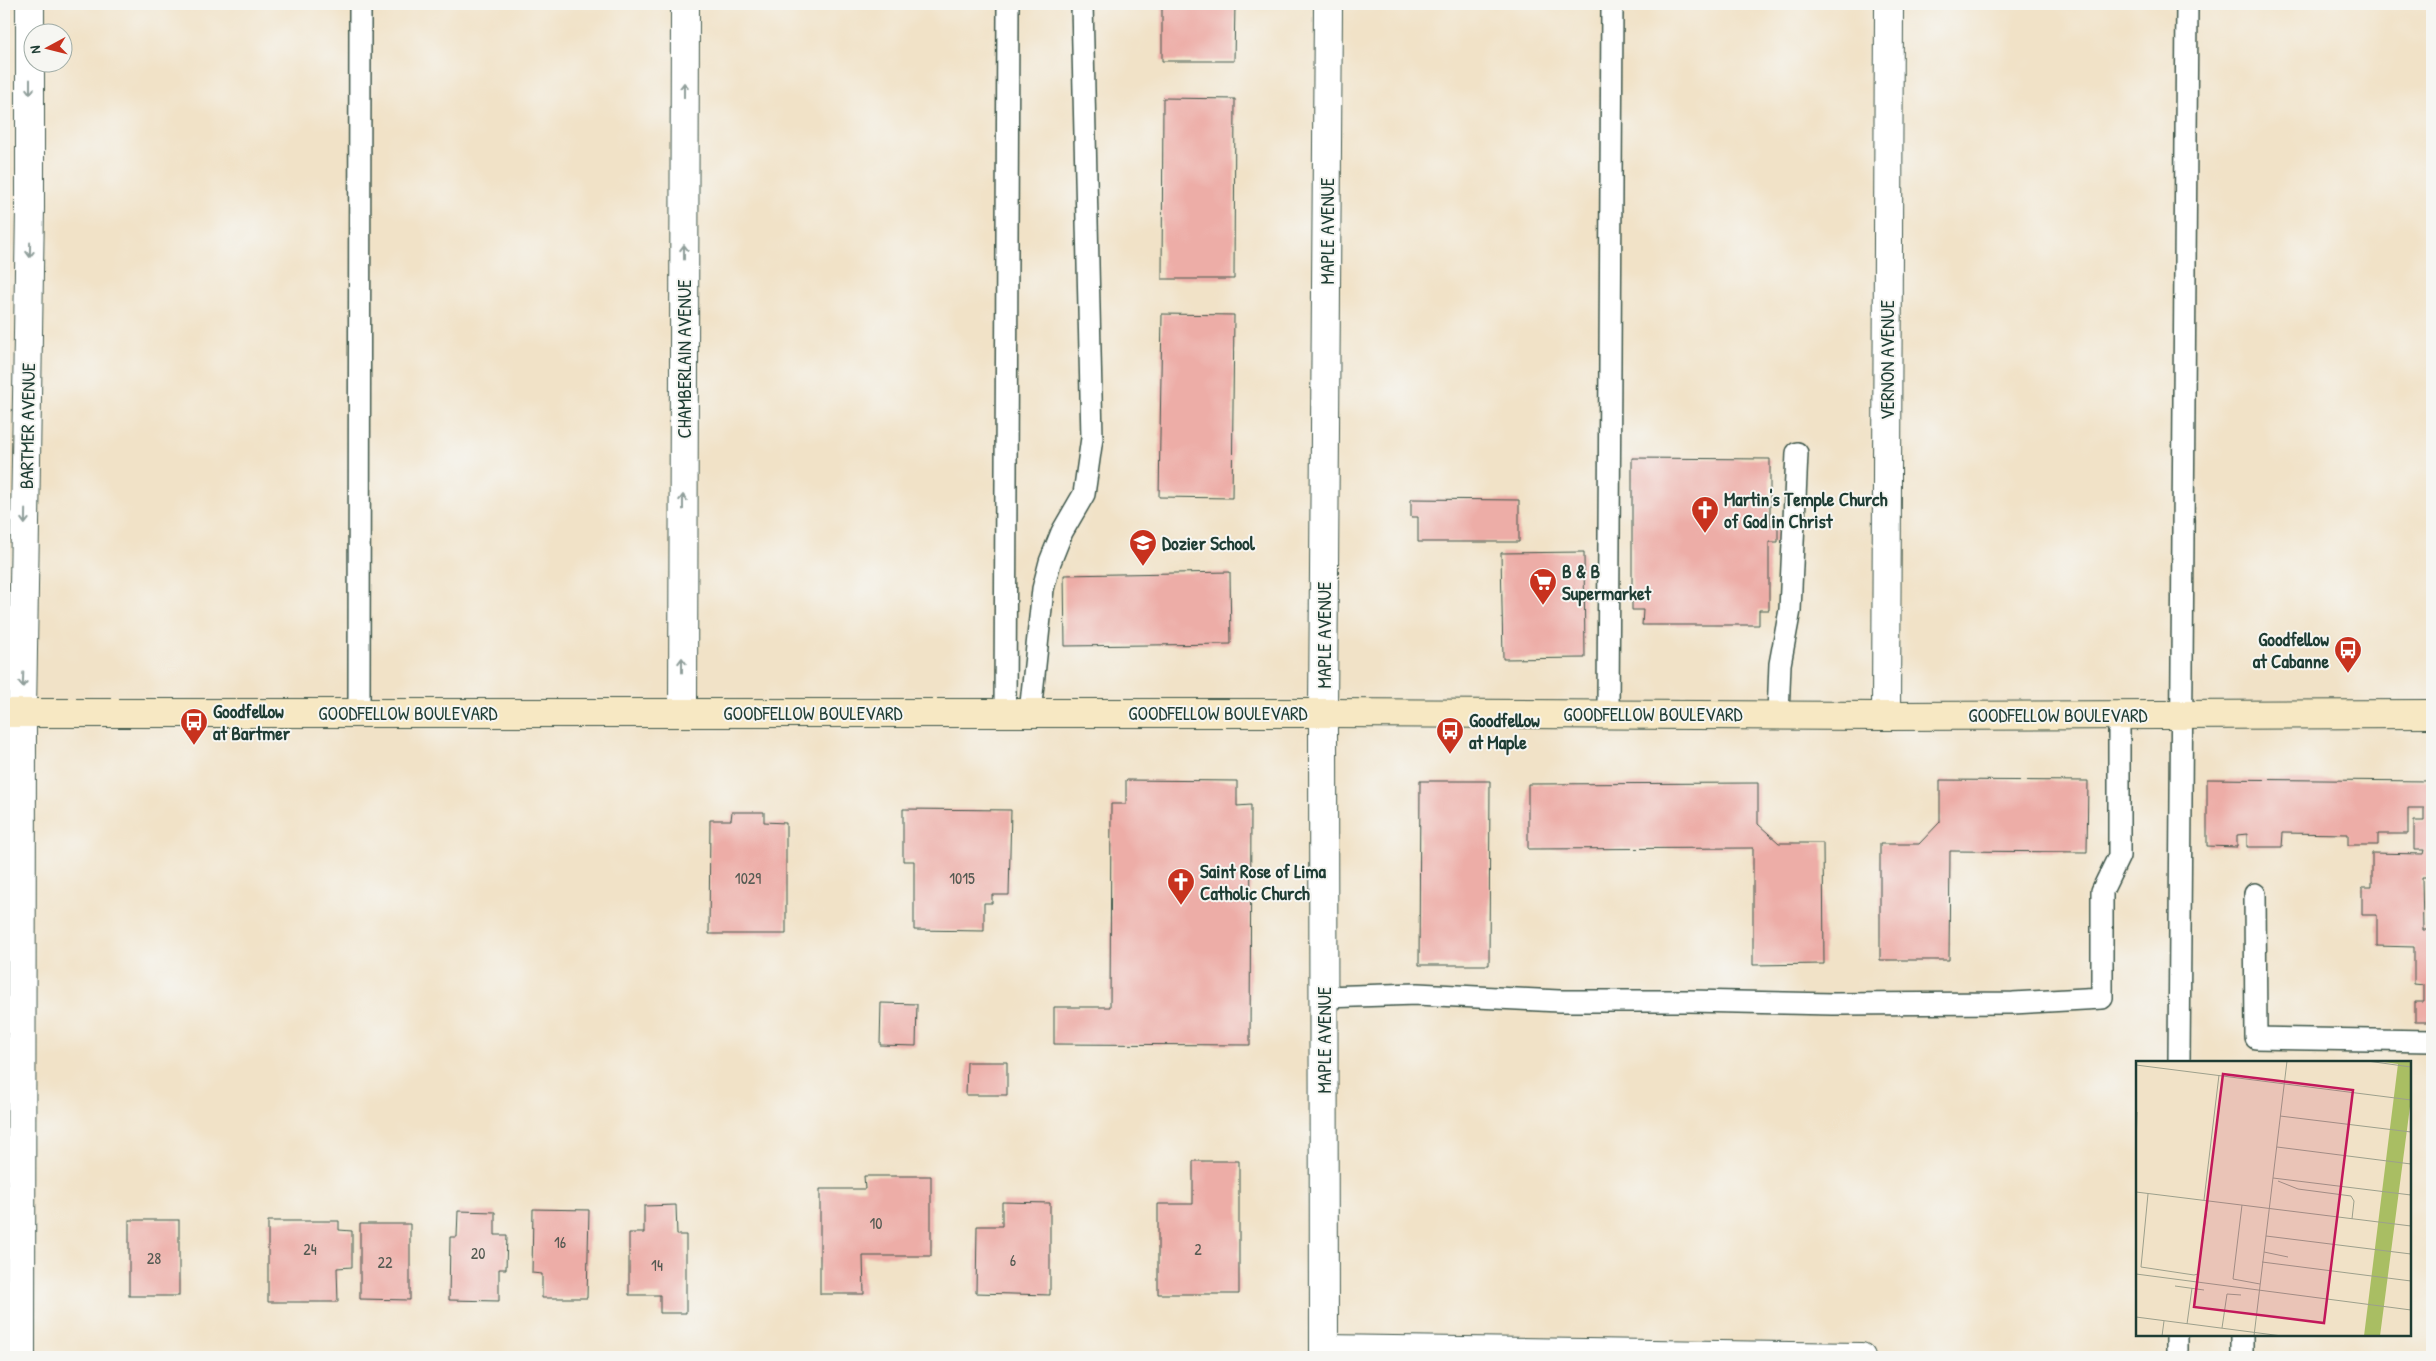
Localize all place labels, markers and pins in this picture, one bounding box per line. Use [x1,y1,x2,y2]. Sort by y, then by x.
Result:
place label: Martin's Temple Church of God in Christ [1724,486,1887,534]
church icon: Martin's Temple Church of God in Christ [1690,495,1720,534]
school or university icon: Dozier School [1128,528,1158,567]
place label: Dozier School [1162,530,1256,556]
place label: B & B Supermarket [1562,558,1652,607]
supermarket icon: B & B Supermarket [1528,567,1558,606]
place label: Goodfellow at Cabanne [2253,626,2329,674]
bus stop icon: Goodfellow at Cabanne [2333,635,2363,674]
place label: Goodfellow at Bartmer [213,698,291,746]
bus stop icon: Goodfellow at Bartmer [179,707,209,746]
place label: Goodfellow at Maple [1469,707,1540,756]
bus stop icon: Goodfellow at Maple [1435,716,1465,755]
place label: Saint Rose of Lima Catholic Church [1200,858,1327,906]
church icon: Saint Rose of Lima Catholic Church [1166,867,1196,906]

